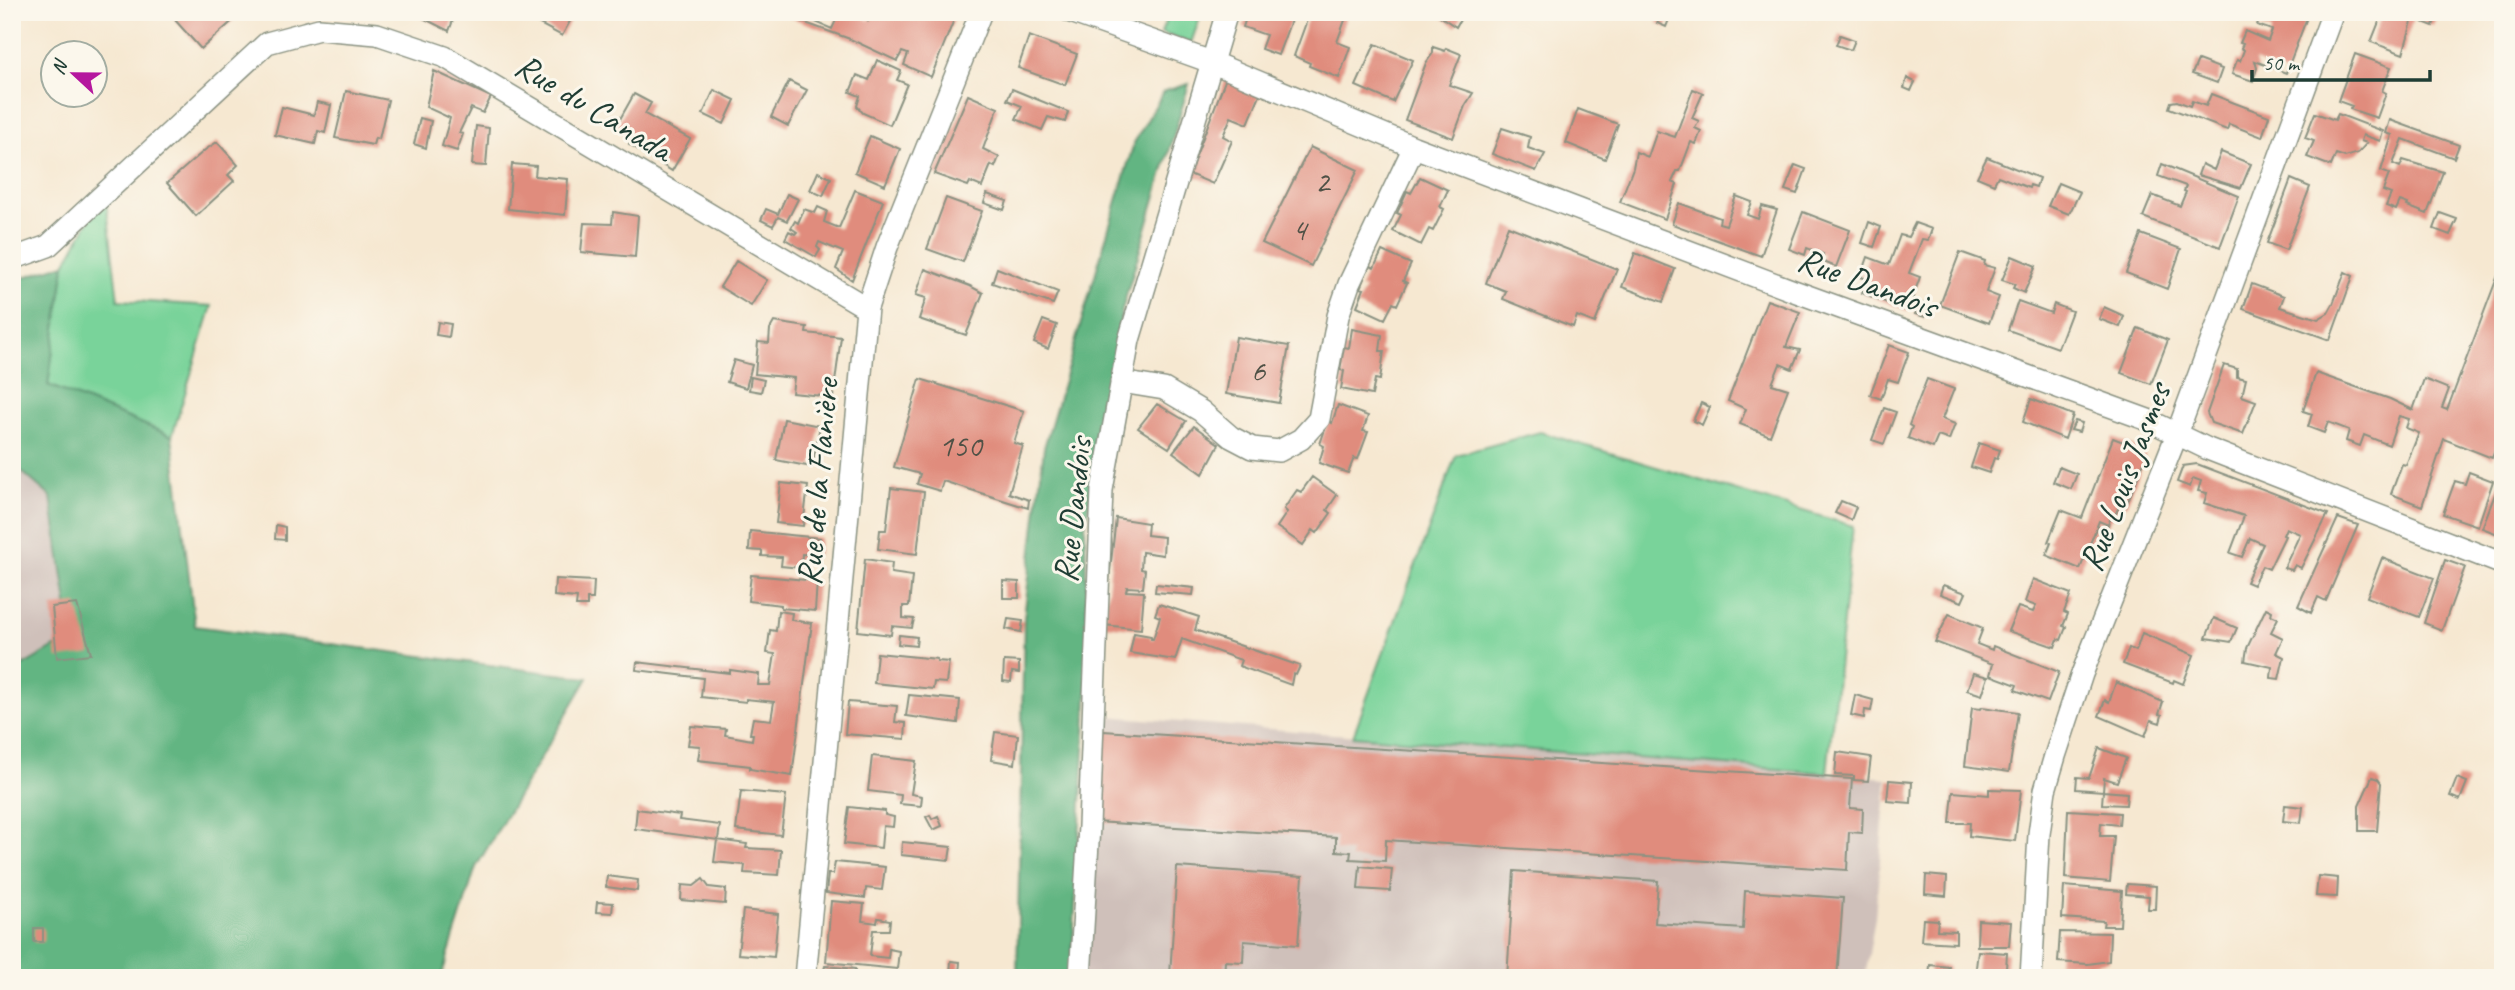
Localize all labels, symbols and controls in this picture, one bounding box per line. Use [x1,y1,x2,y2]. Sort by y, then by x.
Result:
north arrow [38,38,108,108]
scale bar [2252,38,2431,82]
street label: Rue du Canada [507,43,683,173]
text: 50 m [2263,50,2301,76]
text: N [46,55,74,78]
house number: 2 [1315,161,1332,202]
house number: 4 [1292,209,1310,250]
street label: Rue Dandois [1792,236,1947,330]
house number: 6 [1251,350,1267,391]
street label: Rue de la Flanière [786,374,849,587]
street label: Rue Louis Jasmes [2068,374,2182,577]
house number: 150 [938,425,984,466]
street label: Rue Dandois [1043,432,1103,585]

